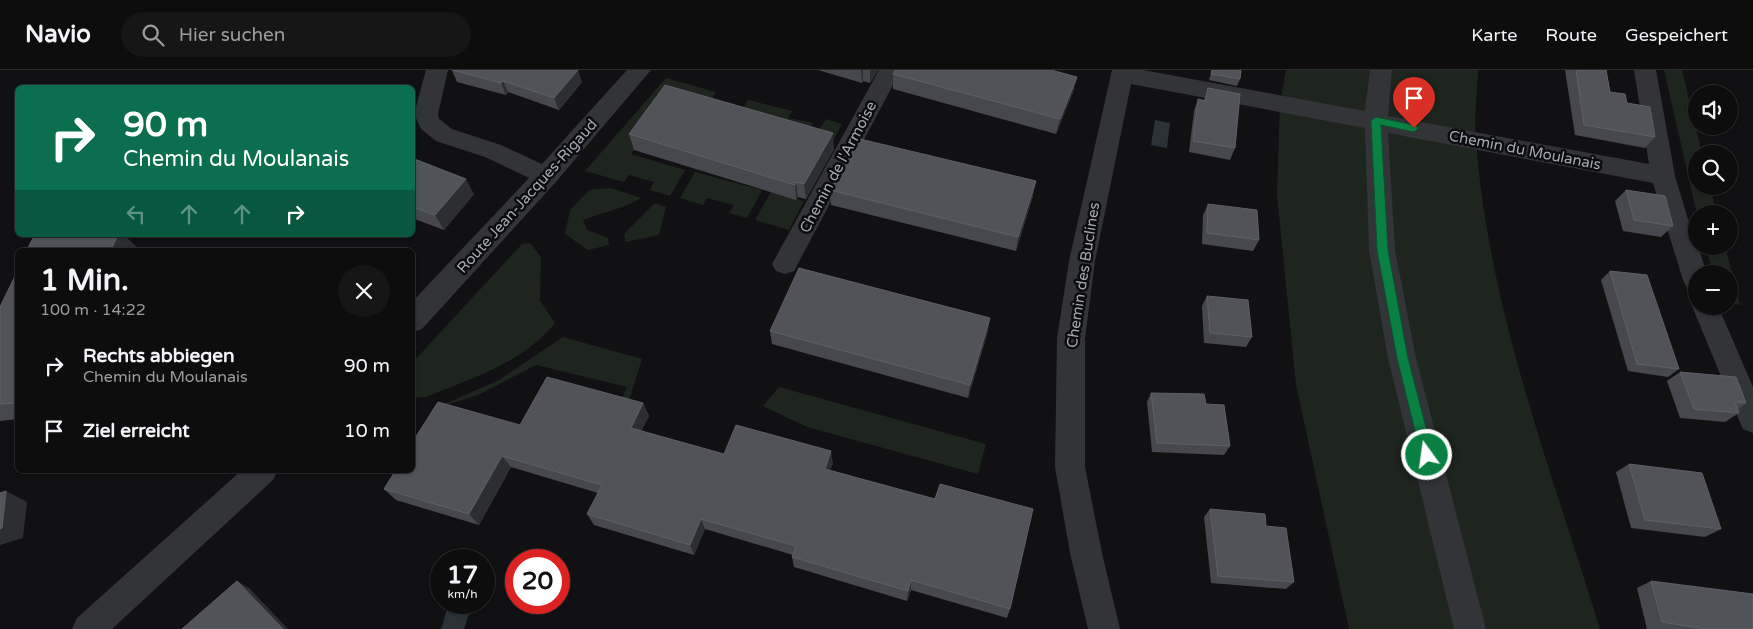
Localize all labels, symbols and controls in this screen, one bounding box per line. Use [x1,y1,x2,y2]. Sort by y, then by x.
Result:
search box [121,12,471,57]
text: Navio [25,20,91,49]
icon: search [139,21,167,49]
text: Hier suchen [179,24,285,46]
text: Karte [1471,24,1517,46]
text: Route [1545,24,1597,46]
text: Gespeichert [1625,24,1728,46]
pin [1393,77,1435,128]
icon: arrive [1400,84,1428,112]
map controls [1688,85,1738,315]
button: sound [1688,85,1738,135]
street label: Chemin de l'Armoise [796,98,880,236]
text: 90 m [123,104,208,146]
icon: right [40,105,105,170]
street label: Route Jean-Jacques-Rigaud [453,115,601,277]
street label: Chemin du Moulanais [1448,126,1602,174]
button: search [1688,145,1738,195]
text: Chemin du Moulanais [123,146,349,172]
icon: left [122,200,150,228]
icon: ahead [175,200,203,228]
icon: ahead [228,200,256,228]
icon: right [281,200,309,228]
street label: Chemin des Buclines [1063,201,1103,349]
button: + [1688,205,1738,255]
text: 1 Min. [40,262,129,299]
button: close [338,265,390,317]
button: − [1688,265,1738,315]
text: 100 m · 14:22 [40,300,146,320]
text: Rechts abbiegen [83,345,235,367]
icon: right [40,352,68,380]
text: 90 m [344,355,390,377]
text: Chemin du Moulanais [83,367,248,387]
icon: arrive [40,417,68,445]
text: Ziel erreicht [83,420,190,442]
text: 10 m [344,420,390,442]
position arrow [1400,428,1452,480]
speed limit sign: 20 [505,549,570,614]
text: 17 [447,560,478,590]
text: km/h [447,587,478,601]

